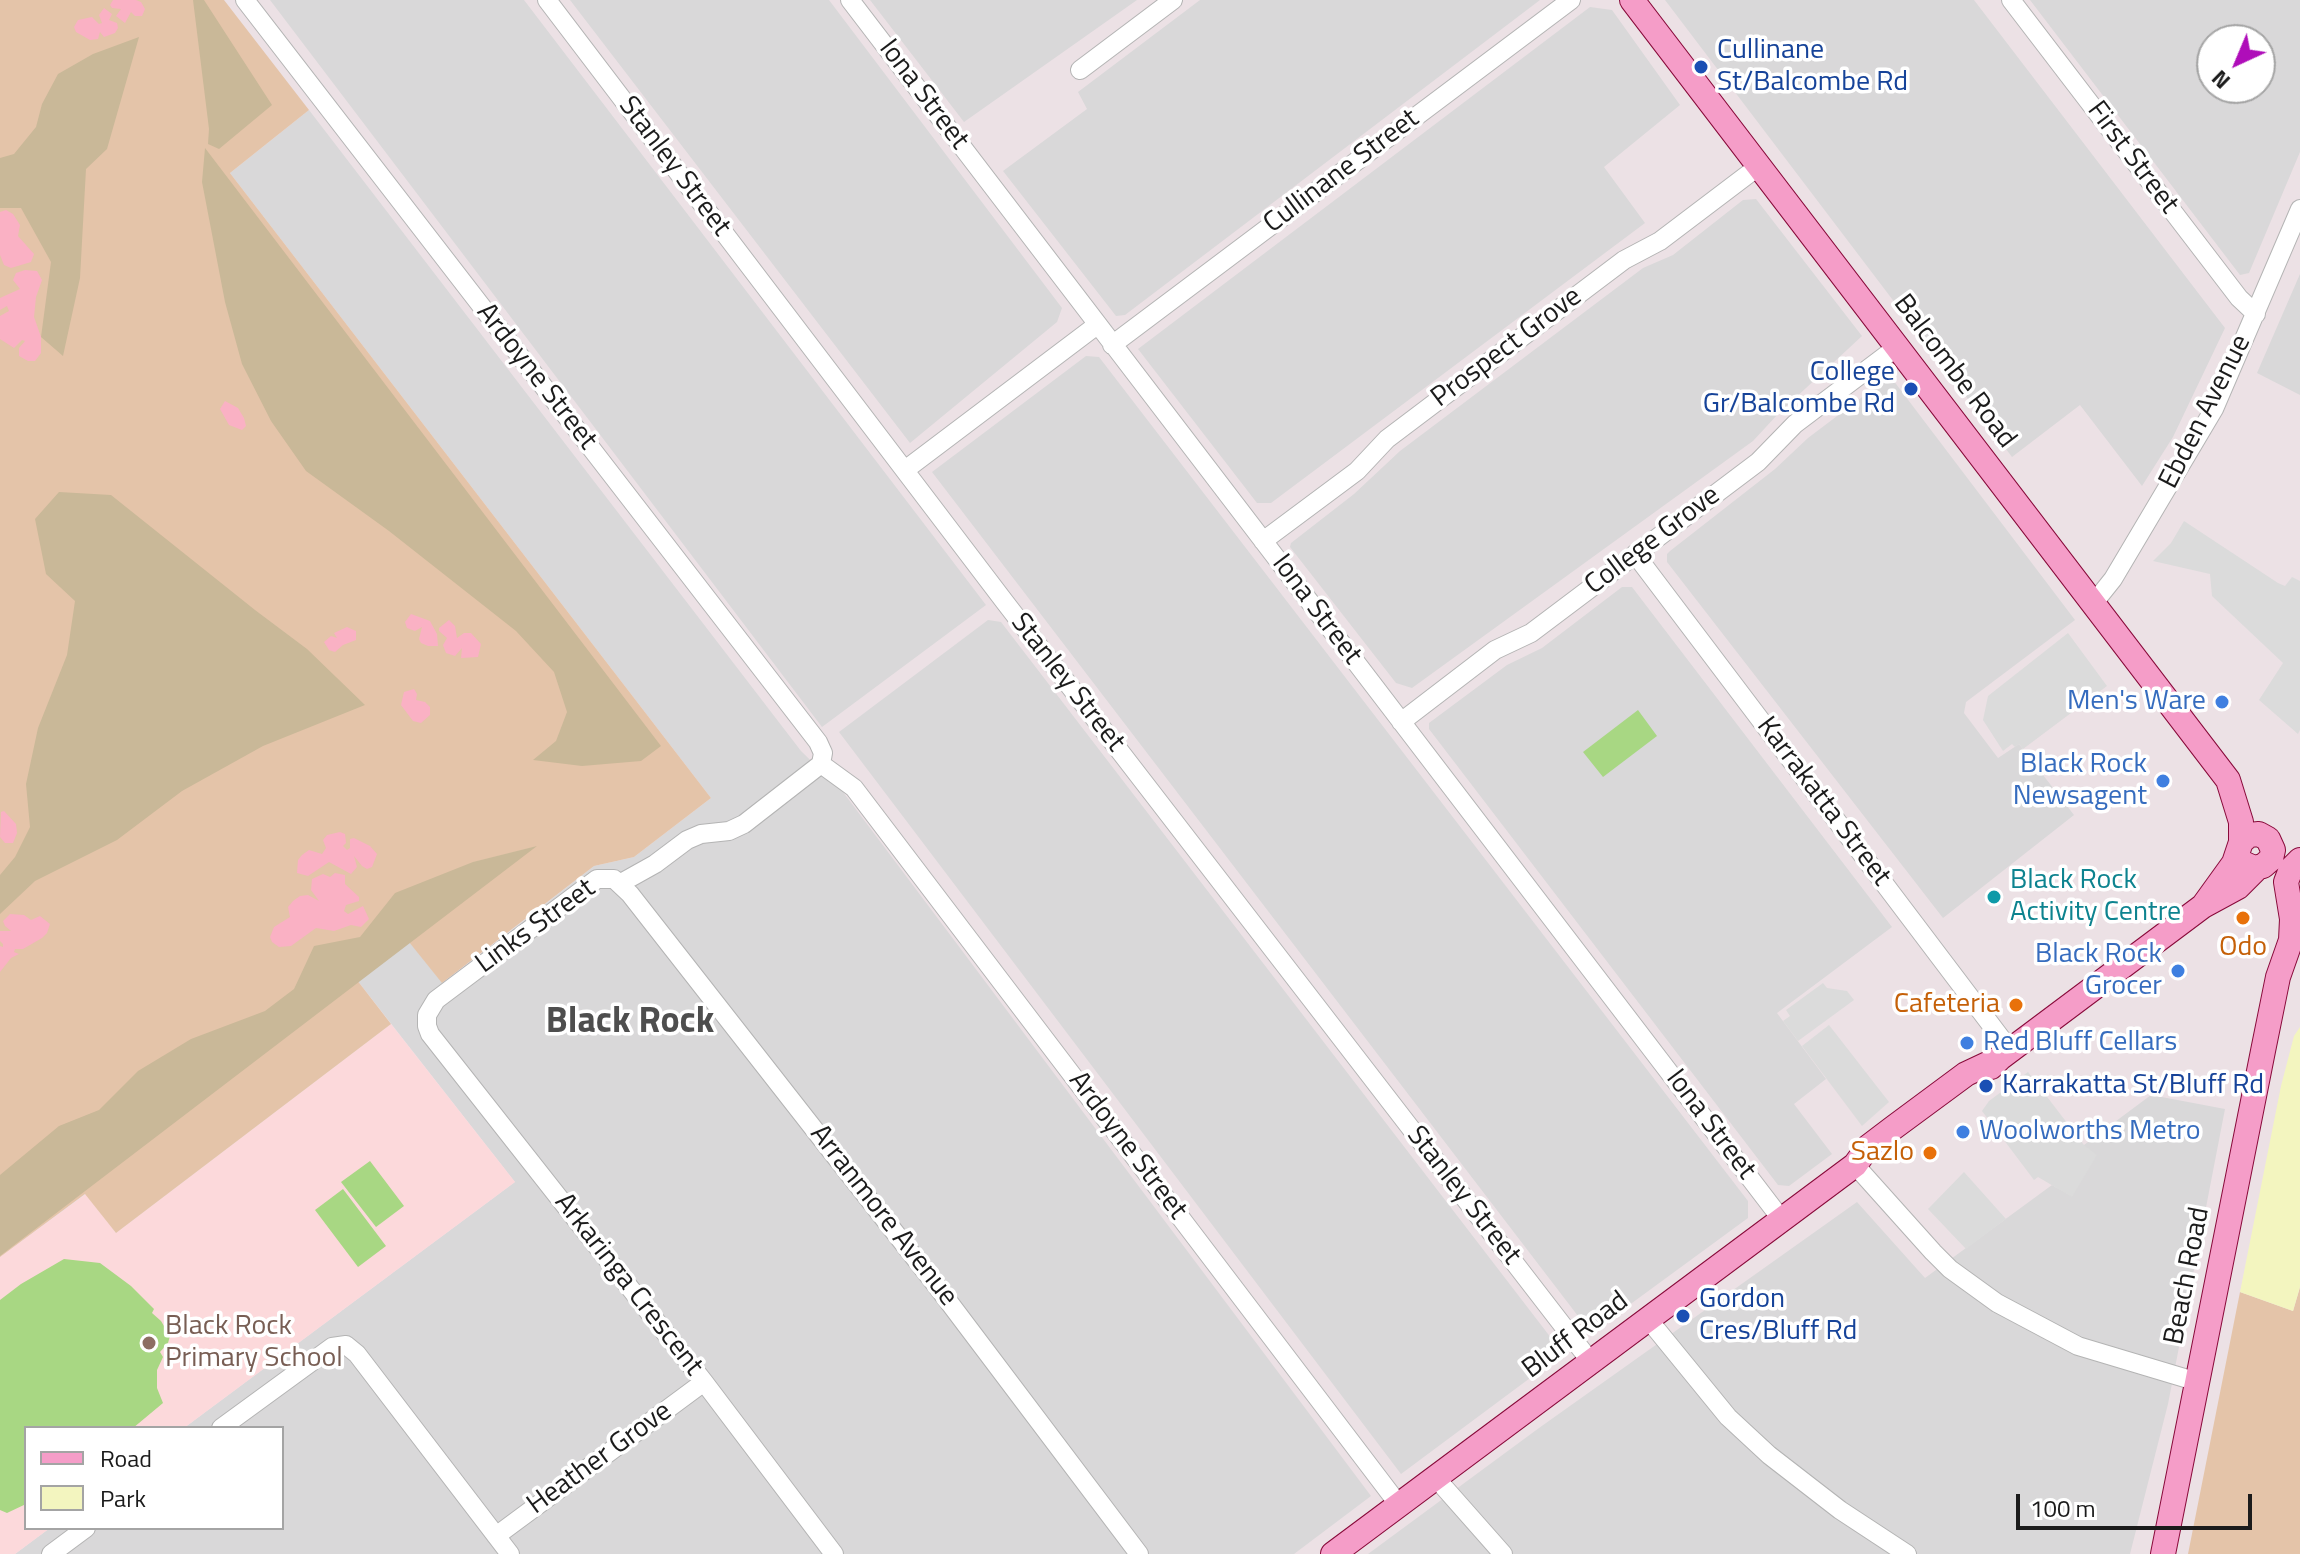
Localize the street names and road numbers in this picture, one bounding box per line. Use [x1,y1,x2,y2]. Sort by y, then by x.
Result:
street label: Iona Street [871,33,975,157]
street label: Stanley Street [611,91,737,243]
street label: First Street [2079,95,2185,221]
street label: Cullinane Street [1258,103,1426,241]
street label: Prospect Grove [1425,281,1589,415]
street label: Balcombe Road [1885,289,2023,455]
street label: Ardoyne Street [468,297,604,457]
street label: Ebden Avenue [2153,330,2259,494]
street label: College Grove [1579,479,1727,603]
street label: Iona Street [1264,548,1368,672]
street label: Stanley Street [1003,607,1131,759]
street label: Karrakatta Street [1749,711,1897,893]
street label: Links Street [470,872,602,982]
street label: Iona Street [1658,1063,1762,1187]
street label: Ardoyne Street [1061,1065,1193,1227]
street label: Arranmore Avenue [802,1119,964,1313]
street label: Stanley Street [1399,1120,1527,1272]
street label: Arkaringa Crescent [546,1187,710,1383]
street label: Beach Road [2158,1204,2218,1348]
street label: Bluff Road [1516,1285,1636,1387]
street label: Heather Grove [521,1395,679,1523]

